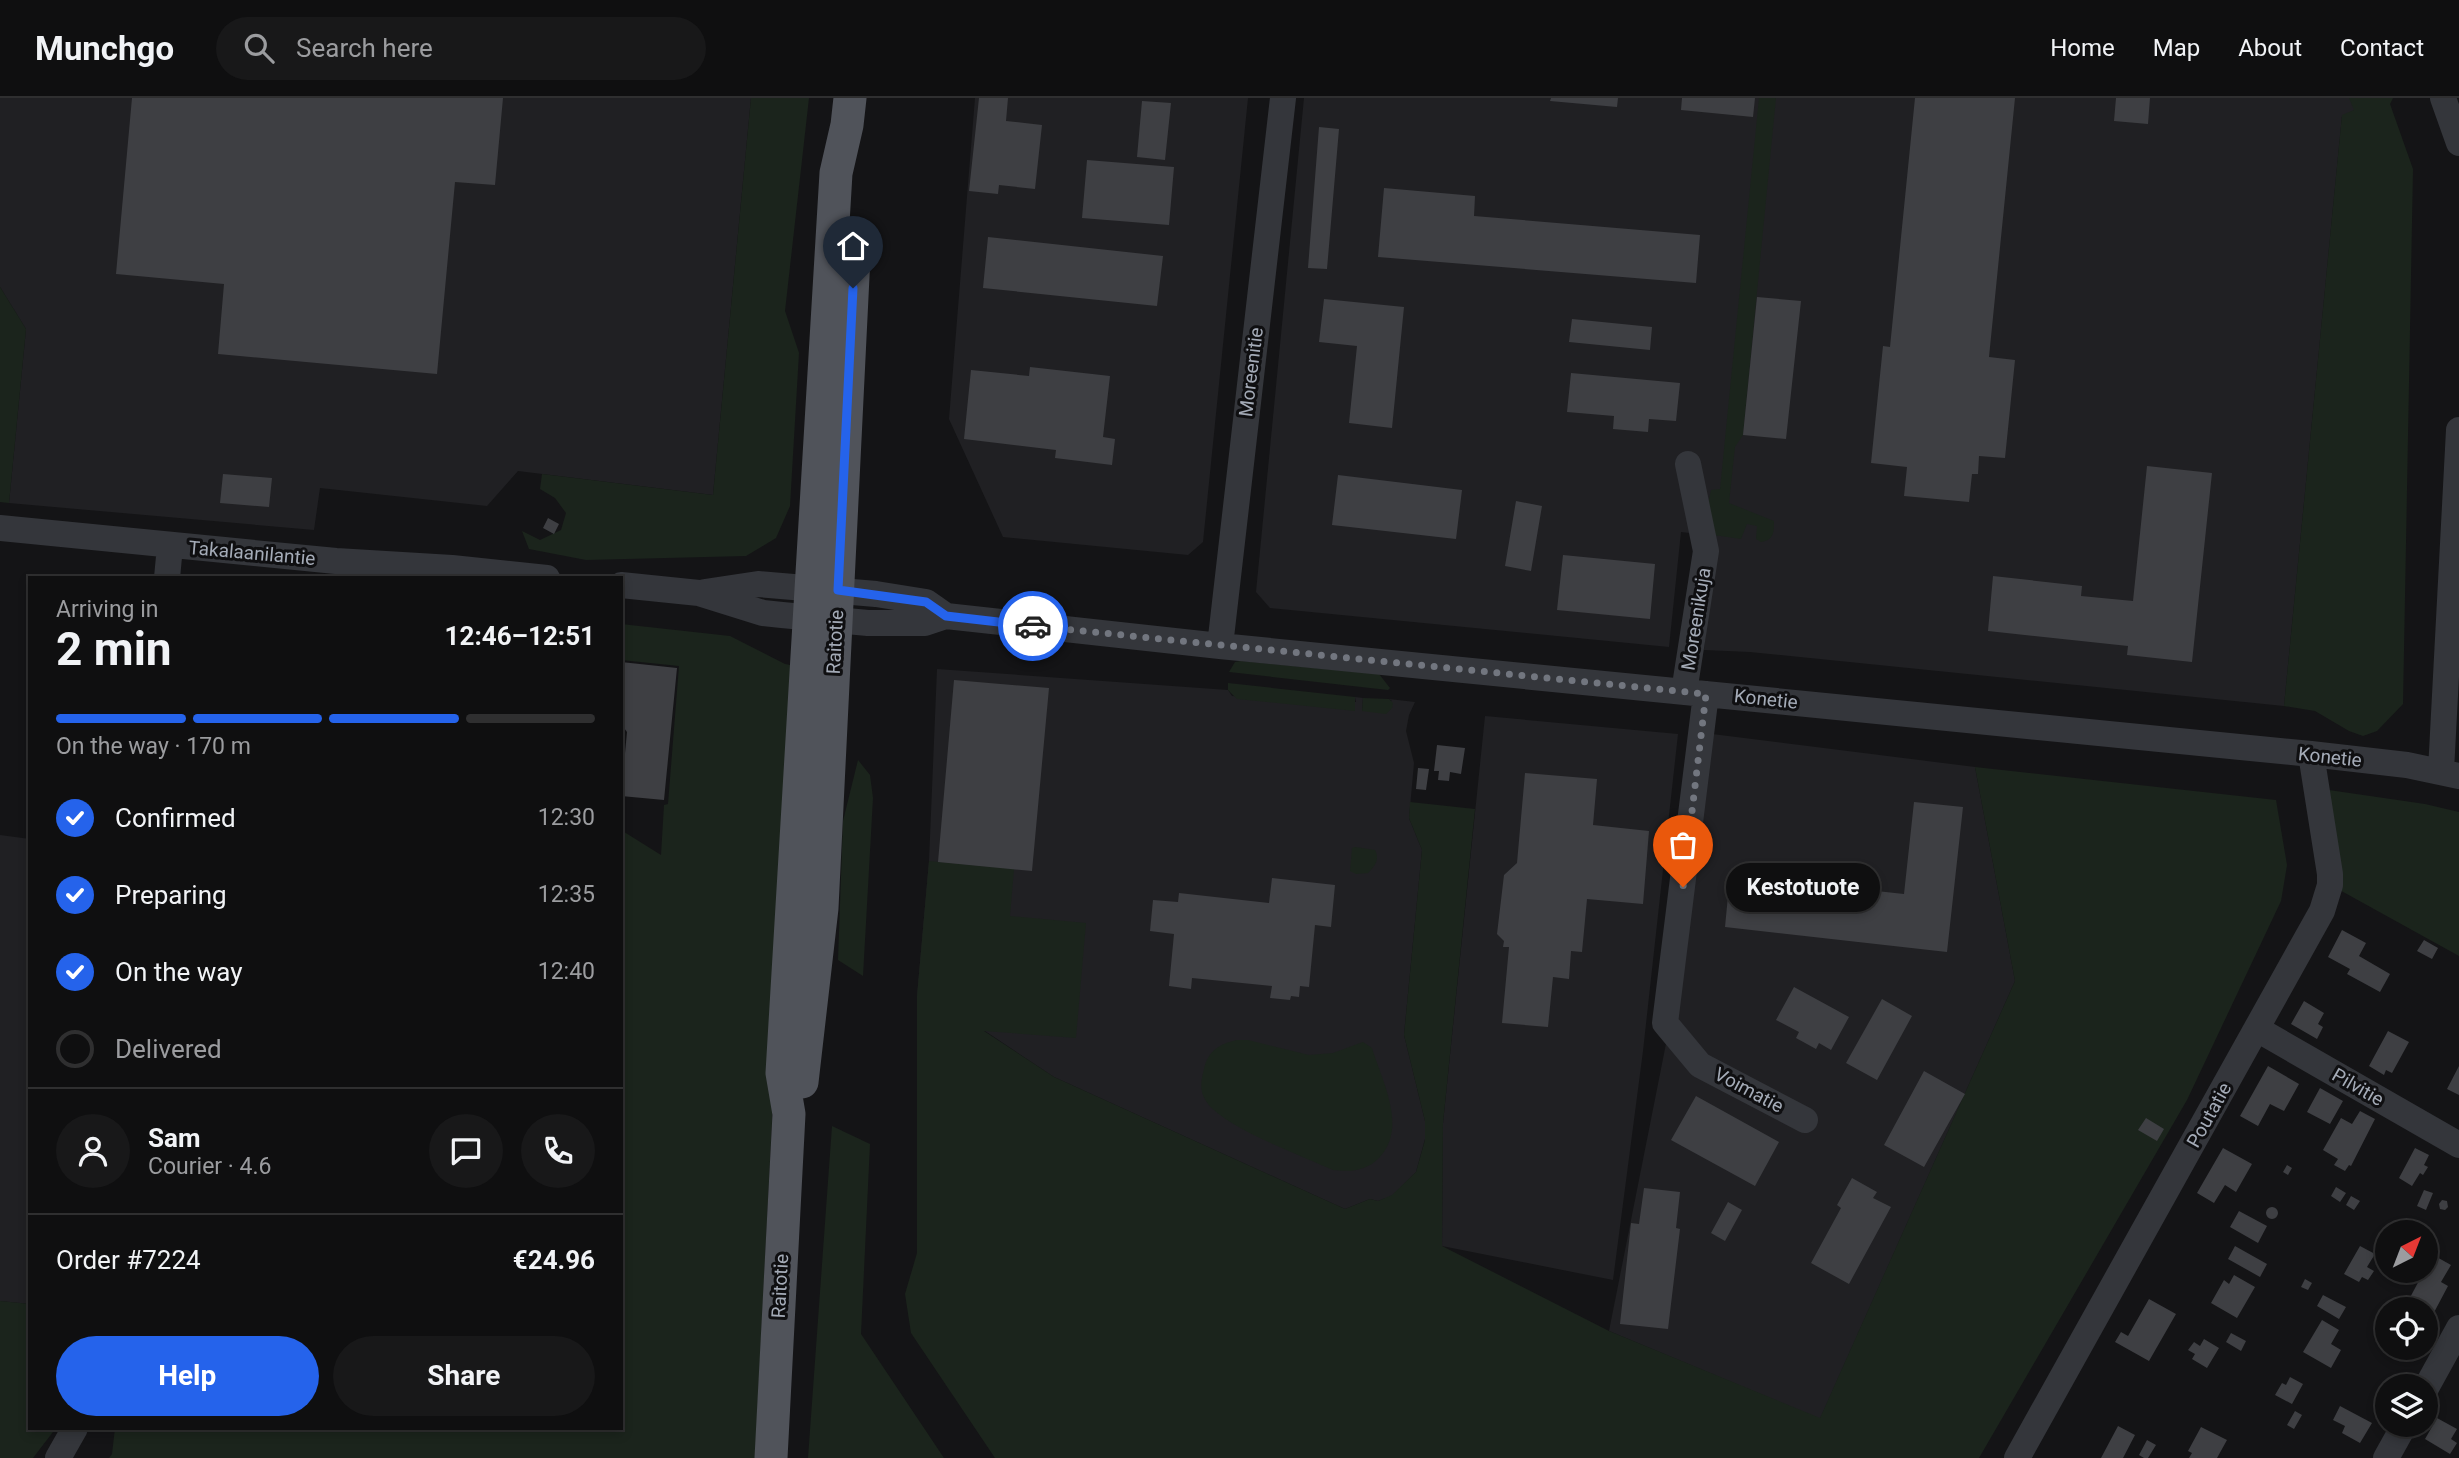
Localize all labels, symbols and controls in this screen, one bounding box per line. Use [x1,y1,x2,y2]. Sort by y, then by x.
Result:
search box [216,17,706,80]
text: Munchgo [35,29,174,68]
icon: search [240,29,278,67]
text: Search here [296,33,433,63]
text: Home [2050,34,2115,62]
text: Map [2153,34,2200,62]
text: About [2238,34,2302,62]
text: Contact [2340,34,2424,62]
pin [823,216,883,288]
icon: home [834,227,872,265]
street label: Moreenitie [1234,326,1268,418]
street label: Takalaanilantie [188,536,316,570]
street label: Moreenikuja [1677,566,1715,672]
courier [998,591,1068,661]
text: Arriving in [56,596,159,623]
icon: car [1014,607,1052,645]
street label: Raitotie [822,609,848,675]
text: 12:46–12:51 [445,621,595,651]
text: 2 min [56,622,172,676]
street label: Konetie [1733,684,1799,714]
text: On the way · 170 m [56,733,251,760]
street label: Konetie [2297,742,2363,772]
icon: check [56,799,94,837]
text: Confirmed [115,803,236,833]
text: 12:30 [538,804,595,831]
pin [1653,815,1713,887]
icon: bag [1664,826,1702,864]
callout: Kestotuote [1725,862,1879,912]
text: Kestotuote [1747,874,1859,901]
icon: check [56,876,94,914]
text: Preparing [115,880,227,910]
text: 12:35 [538,881,595,908]
icon: check [56,953,94,991]
text: On the way [115,957,243,987]
text: 12:40 [538,958,595,985]
text: Delivered [115,1034,222,1064]
street label: Voimatie [1710,1062,1788,1118]
street label: Pilvitie [2328,1063,2388,1111]
street label: Poutatie [2182,1079,2236,1151]
button: person [56,1114,130,1188]
button: chat [429,1114,503,1188]
button: phone [521,1114,595,1188]
text: Sam [148,1123,200,1153]
text: Courier · 4.6 [148,1153,271,1180]
north arrow [2375,1220,2438,1283]
map controls [2375,1220,2438,1437]
text: Order #7224 [56,1245,201,1275]
text: €24.96 [513,1245,595,1275]
street label: Raitotie [767,1253,793,1319]
button: locate [2375,1297,2438,1360]
button: Help [56,1336,319,1416]
button: Share [333,1336,595,1416]
button: layers [2375,1374,2438,1437]

